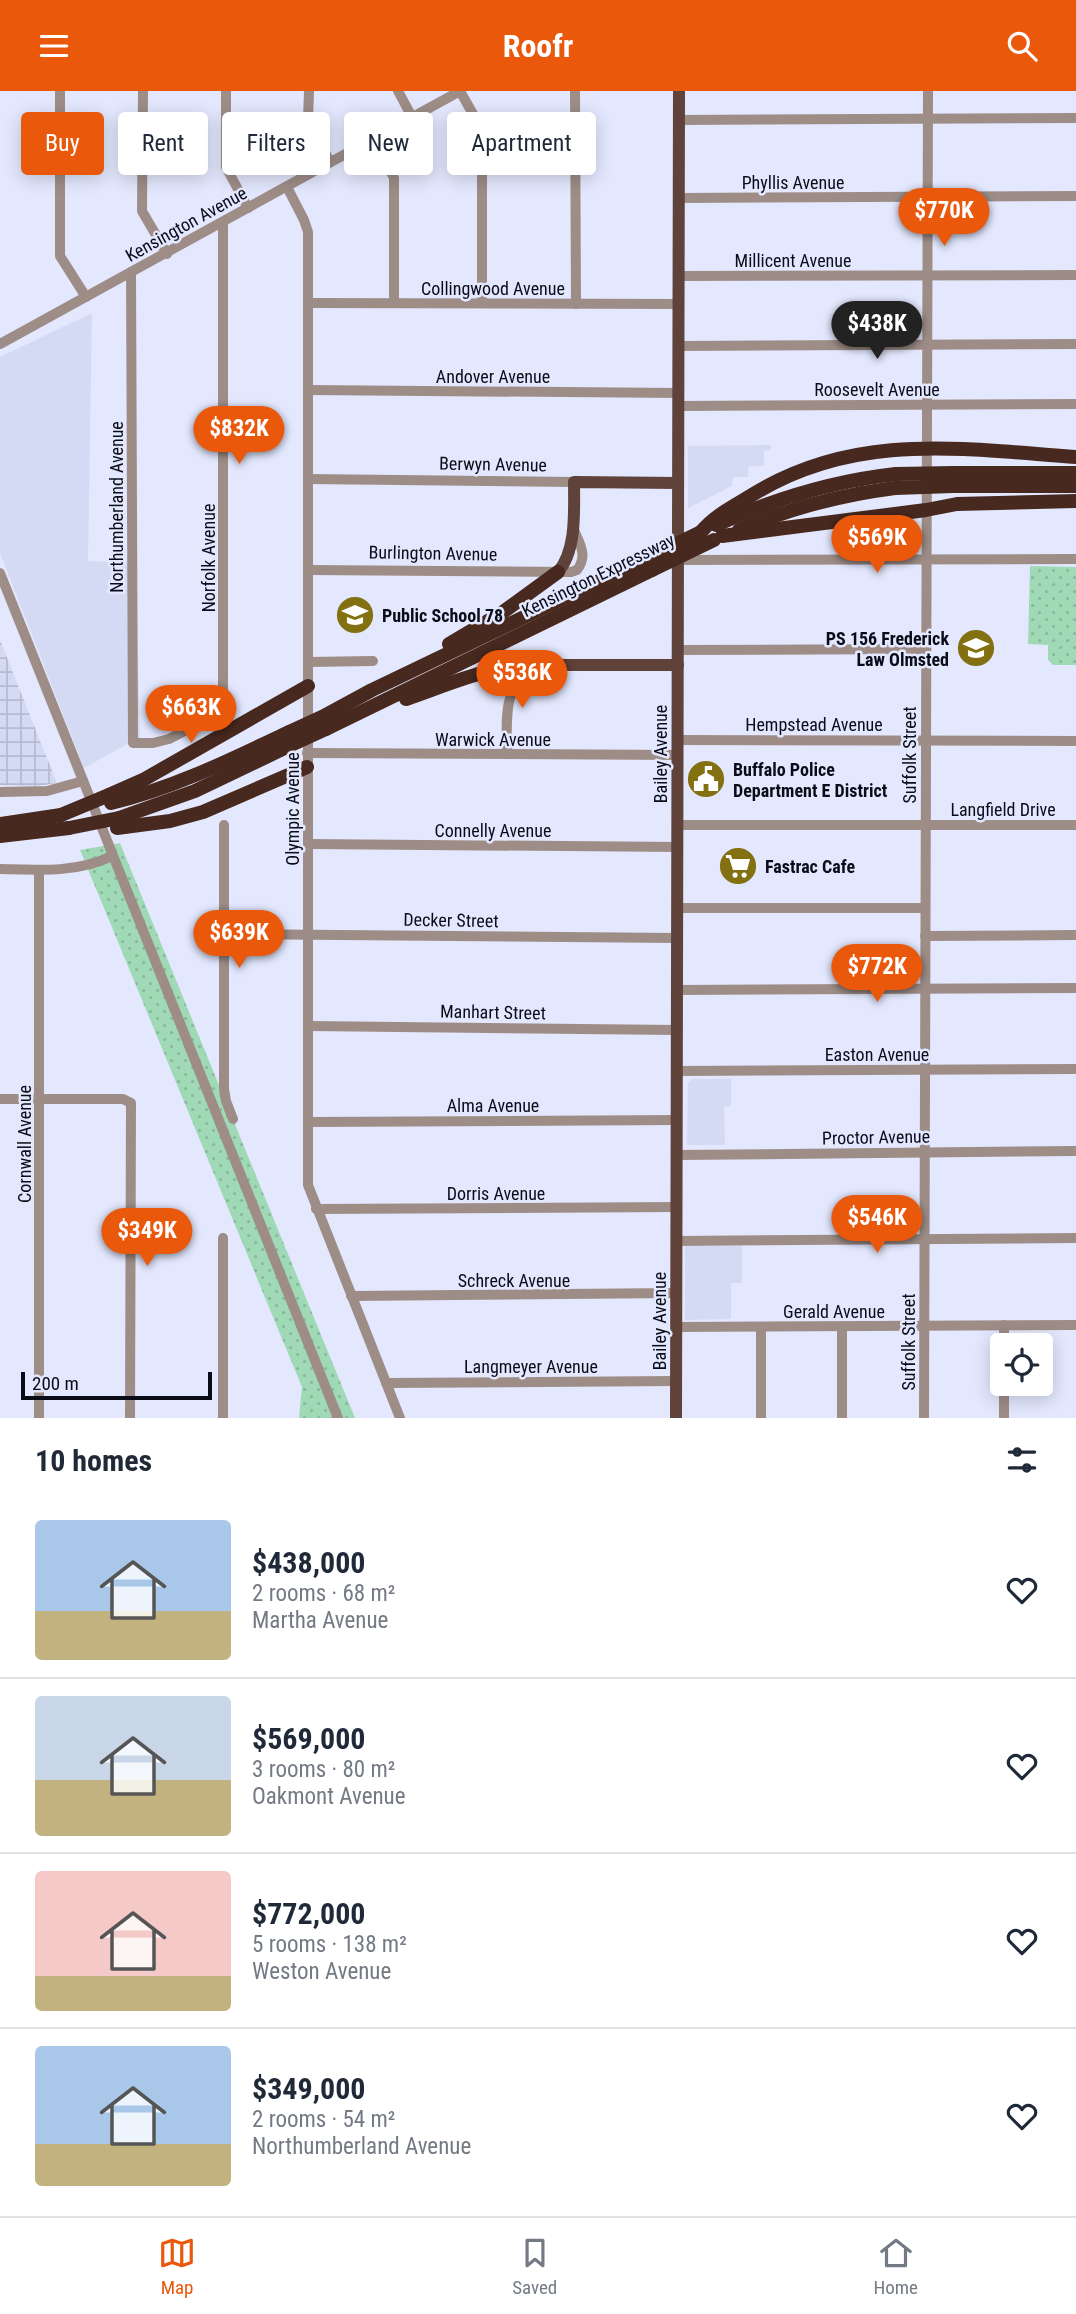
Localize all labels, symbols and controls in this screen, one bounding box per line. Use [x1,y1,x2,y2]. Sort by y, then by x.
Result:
icon: menu [35,27,73,65]
text: Roofr [503,27,573,65]
icon: search [1003,27,1041,65]
chip: Buy [21,112,104,175]
chip: Rent [118,112,208,175]
chip: Filters [222,112,330,175]
chip: New [344,112,433,175]
chip: Apartment [447,112,596,175]
street label: Phyllis Avenue [742,172,844,193]
street label: Kensington Avenue [122,182,250,266]
pin: $770K [895,188,993,248]
text: $770K [914,197,974,224]
street label: Millicent Avenue [735,250,851,271]
street label: Collingwood Avenue [421,278,565,299]
pin: $438K [828,301,926,361]
text: $438K [847,310,907,337]
street label: Andover Avenue [436,366,550,387]
street label: Roosevelt Avenue [814,379,940,400]
pin: $832K [190,407,288,466]
text: $832K [209,415,269,442]
street label: Northumberland Avenue [106,421,127,593]
street label: Berwyn Avenue [439,453,547,475]
street label: Norfolk Avenue [198,504,219,612]
pin: $569K [828,515,926,575]
text: $569K [847,524,907,551]
street label: Kensington Expressway [518,529,678,621]
street label: Burlington Avenue [368,541,498,565]
school or university icon: Public School 78 [334,594,376,636]
place label: Public School 78 [382,605,503,626]
school or university icon: PS 156 Frederick Law Olmsted [955,627,997,669]
place label: PS 156 Frederick Law Olmsted [826,628,949,670]
pin: $536K [473,651,571,710]
text: $536K [492,659,552,686]
pin: $663K [142,685,240,745]
text: $663K [161,694,221,721]
street label: Bailey Avenue [650,705,671,803]
street label: Suffolk Street [899,706,920,804]
street label: Hempstead Avenue [745,714,883,735]
street label: Warwick Avenue [435,729,551,750]
street label: Olympic Avenue [282,752,303,866]
public building icon: Buffalo Police Department E District [685,758,727,800]
place label: Buffalo Police Department E District [733,759,888,801]
street label: Langfield Drive [950,799,1056,820]
street label: Connelly Avenue [435,820,551,841]
supermarket icon: Fastrac Cafe [717,845,759,887]
place label: Fastrac Cafe [765,856,855,877]
street label: Decker Street [403,909,499,931]
pin: $639K [190,911,288,970]
text: $639K [209,919,269,946]
pin: $772K [828,944,926,1004]
text: $772K [847,953,907,980]
street label: Manhart Street [440,1001,546,1023]
street label: Easton Avenue [825,1044,929,1065]
street label: Cornwall Avenue [14,1085,35,1203]
street label: Alma Avenue [447,1095,539,1116]
street label: Proctor Avenue [822,1126,930,1148]
street label: Dorris Avenue [447,1183,545,1204]
pin: $546K [828,1195,926,1255]
text: $546K [847,1204,907,1231]
pin: $349K [98,1209,196,1268]
text: $349K [117,1217,177,1244]
street label: Schreck Avenue [458,1270,570,1291]
street label: Bailey Avenue [649,1272,670,1370]
street label: Suffolk Street [898,1293,919,1391]
street label: Gerald Avenue [783,1301,885,1322]
map controls [990,1333,1053,1396]
button: locate [990,1333,1053,1396]
street label: Langmeyer Avenue [464,1356,598,1377]
scale bar [21,1369,212,1401]
text: 200 m [32,1372,79,1395]
icon: filters [1003,1441,1041,1479]
text: 10 homes [35,1443,152,1478]
text: $438,000 [252,1545,365,1580]
icon: home [91,1548,175,1632]
icon: heart [1003,1571,1041,1609]
text: 2 rooms · 68 m² [252,1580,395,1607]
text: Martha Avenue [252,1607,388,1634]
text: $569,000 [252,1721,365,1756]
icon: home [91,1724,175,1808]
icon: heart [1003,1747,1041,1785]
text: 3 rooms · 80 m² [252,1756,395,1783]
text: Oakmont Avenue [252,1783,406,1810]
text: $772,000 [252,1896,365,1931]
icon: home [91,1899,175,1983]
icon: heart [1003,1922,1041,1960]
text: 5 rooms · 138 m² [252,1931,407,1958]
text: Weston Avenue [252,1958,391,1985]
text: $349,000 [252,2071,365,2106]
icon: home [91,2074,175,2158]
icon: heart [1003,2097,1041,2135]
text: 2 rooms · 54 m² [252,2106,395,2133]
text: Northumberland Avenue [252,2133,471,2160]
tab: Map [158,2234,196,2299]
tab: Saved [512,2234,557,2299]
tab: Home [873,2234,918,2299]

